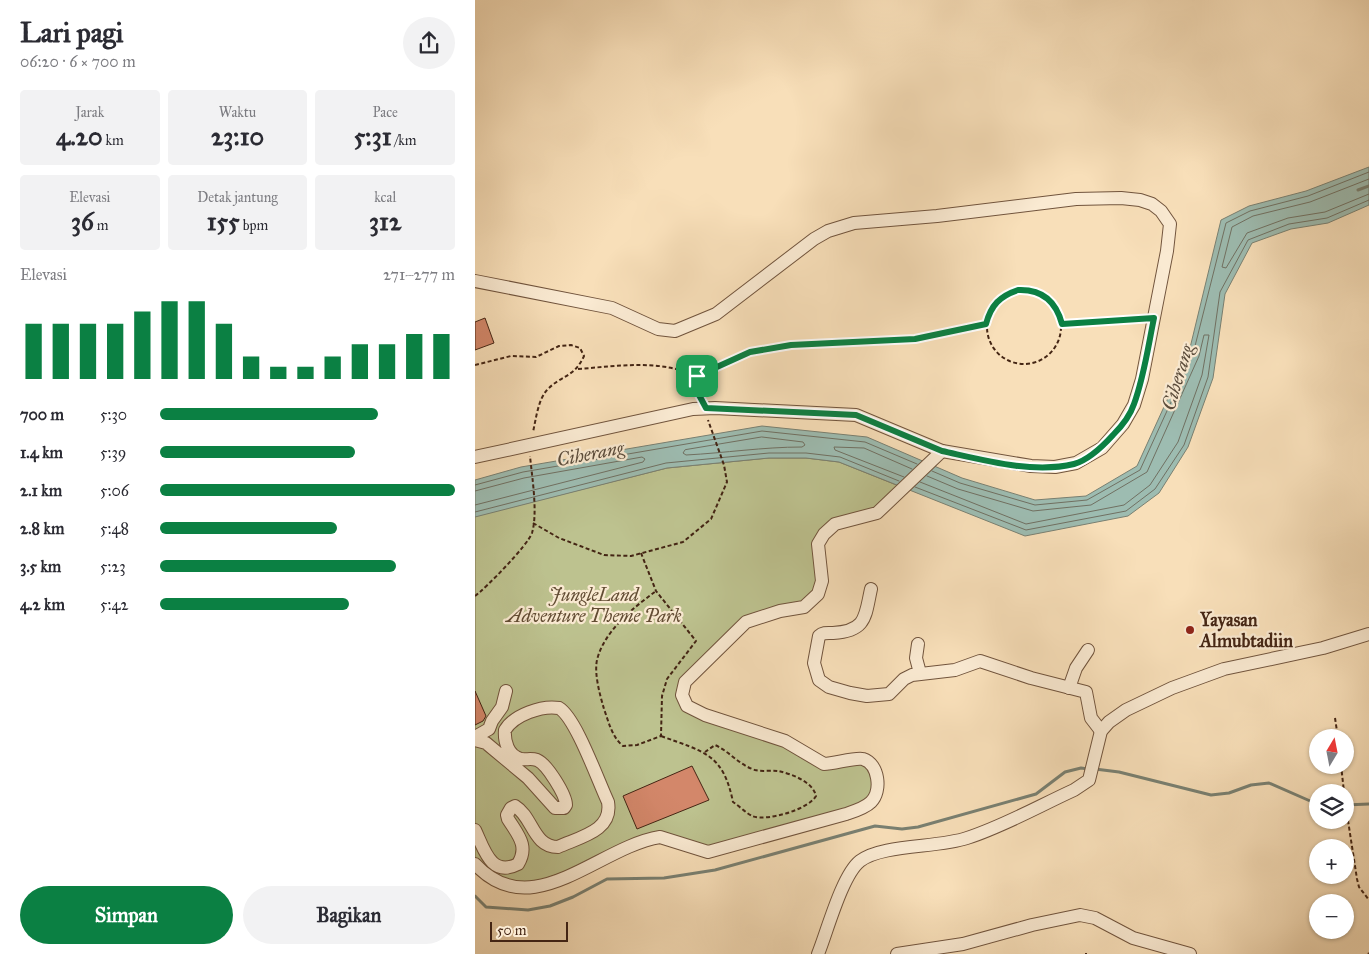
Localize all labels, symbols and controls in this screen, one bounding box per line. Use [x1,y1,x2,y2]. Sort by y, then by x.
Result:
text: Lari pagi [20,15,123,50]
button: share [403,17,455,69]
text: 06:20 · 6 × 700 m [20,52,136,71]
text: Jarak [75,104,104,121]
text: Waktu [219,104,256,121]
text: Pace [372,104,398,121]
text: 4.20 [56,121,102,152]
text: 23:10 [211,121,264,152]
text: 5:31 [354,121,392,152]
text: km [102,132,124,149]
text: /km [392,132,417,149]
text: Elevasi [69,189,110,206]
text: Detak jantung [197,189,278,206]
text: kcal [374,189,396,206]
text: 36 [71,206,94,237]
text: 155 [207,206,240,237]
text: 312 [369,206,401,237]
text: m [94,217,109,234]
text: bpm [240,217,268,234]
text: Elevasi [20,265,67,284]
text: 271–277 m [383,265,455,284]
water label: Ciherang [1157,340,1199,413]
pin [676,355,718,397]
icon: arrive [683,362,711,390]
text: 700 m [20,405,64,424]
text: 5:30 [100,405,127,424]
water label: Ciherang [555,435,627,471]
text: 1.4 km [20,443,63,462]
text: 5:39 [100,443,126,462]
text: 2.1 km [20,481,62,500]
text: 5:06 [100,481,129,500]
text: 2.8 km [20,519,64,538]
text: 5:48 [100,519,129,538]
text: 3.5 km [20,557,61,576]
text: 5:23 [100,557,126,576]
park label: JungleLand Adventure Theme Park [505,584,682,627]
text: 4.2 km [20,595,65,614]
text: 5:42 [100,595,128,614]
place label: Yayasan Almubtadiin [1199,609,1293,652]
marker: Yayasan Almubtadiin [1184,624,1196,636]
north arrow [1309,729,1354,774]
map controls [1309,729,1354,939]
button: layers [1309,784,1354,829]
button: + [1309,839,1354,884]
button: Simpan [20,886,233,944]
button: Bagikan [243,886,455,944]
button: − [1309,894,1354,939]
scale bar [490,919,567,942]
text: 50 m [497,922,526,939]

